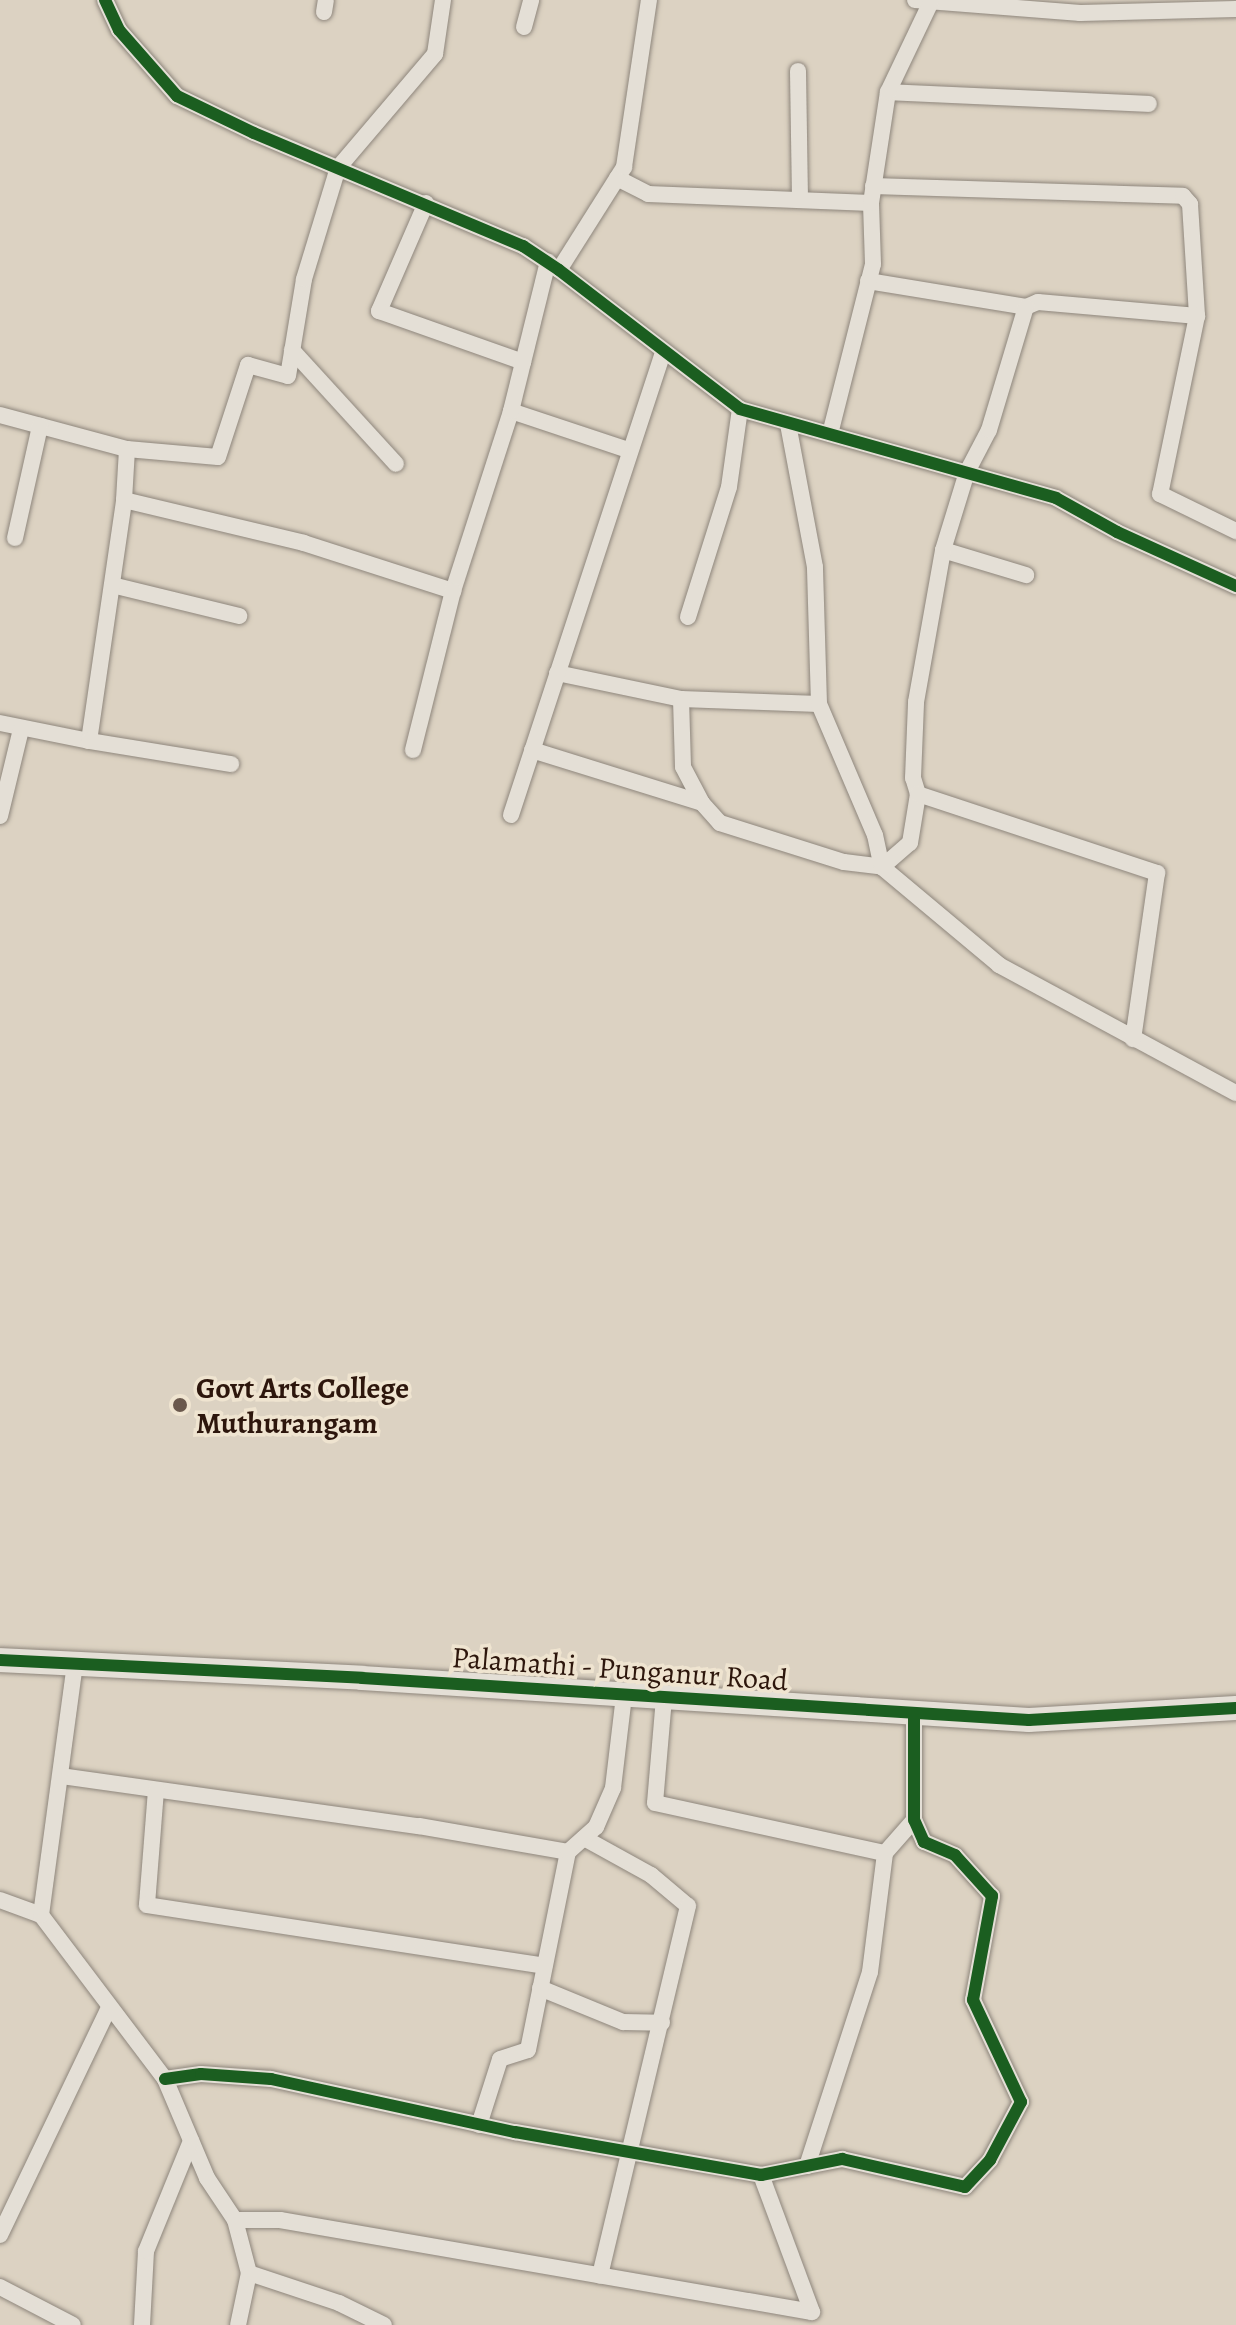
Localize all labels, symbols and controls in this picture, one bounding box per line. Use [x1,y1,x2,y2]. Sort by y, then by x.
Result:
place label: Govt Arts College Muthurangam [196,1370,409,1440]
marker: Govt Arts College Muthurangam [171,1396,189,1414]
street label: Palamathi - Punganur Road [450,1639,790,1699]

